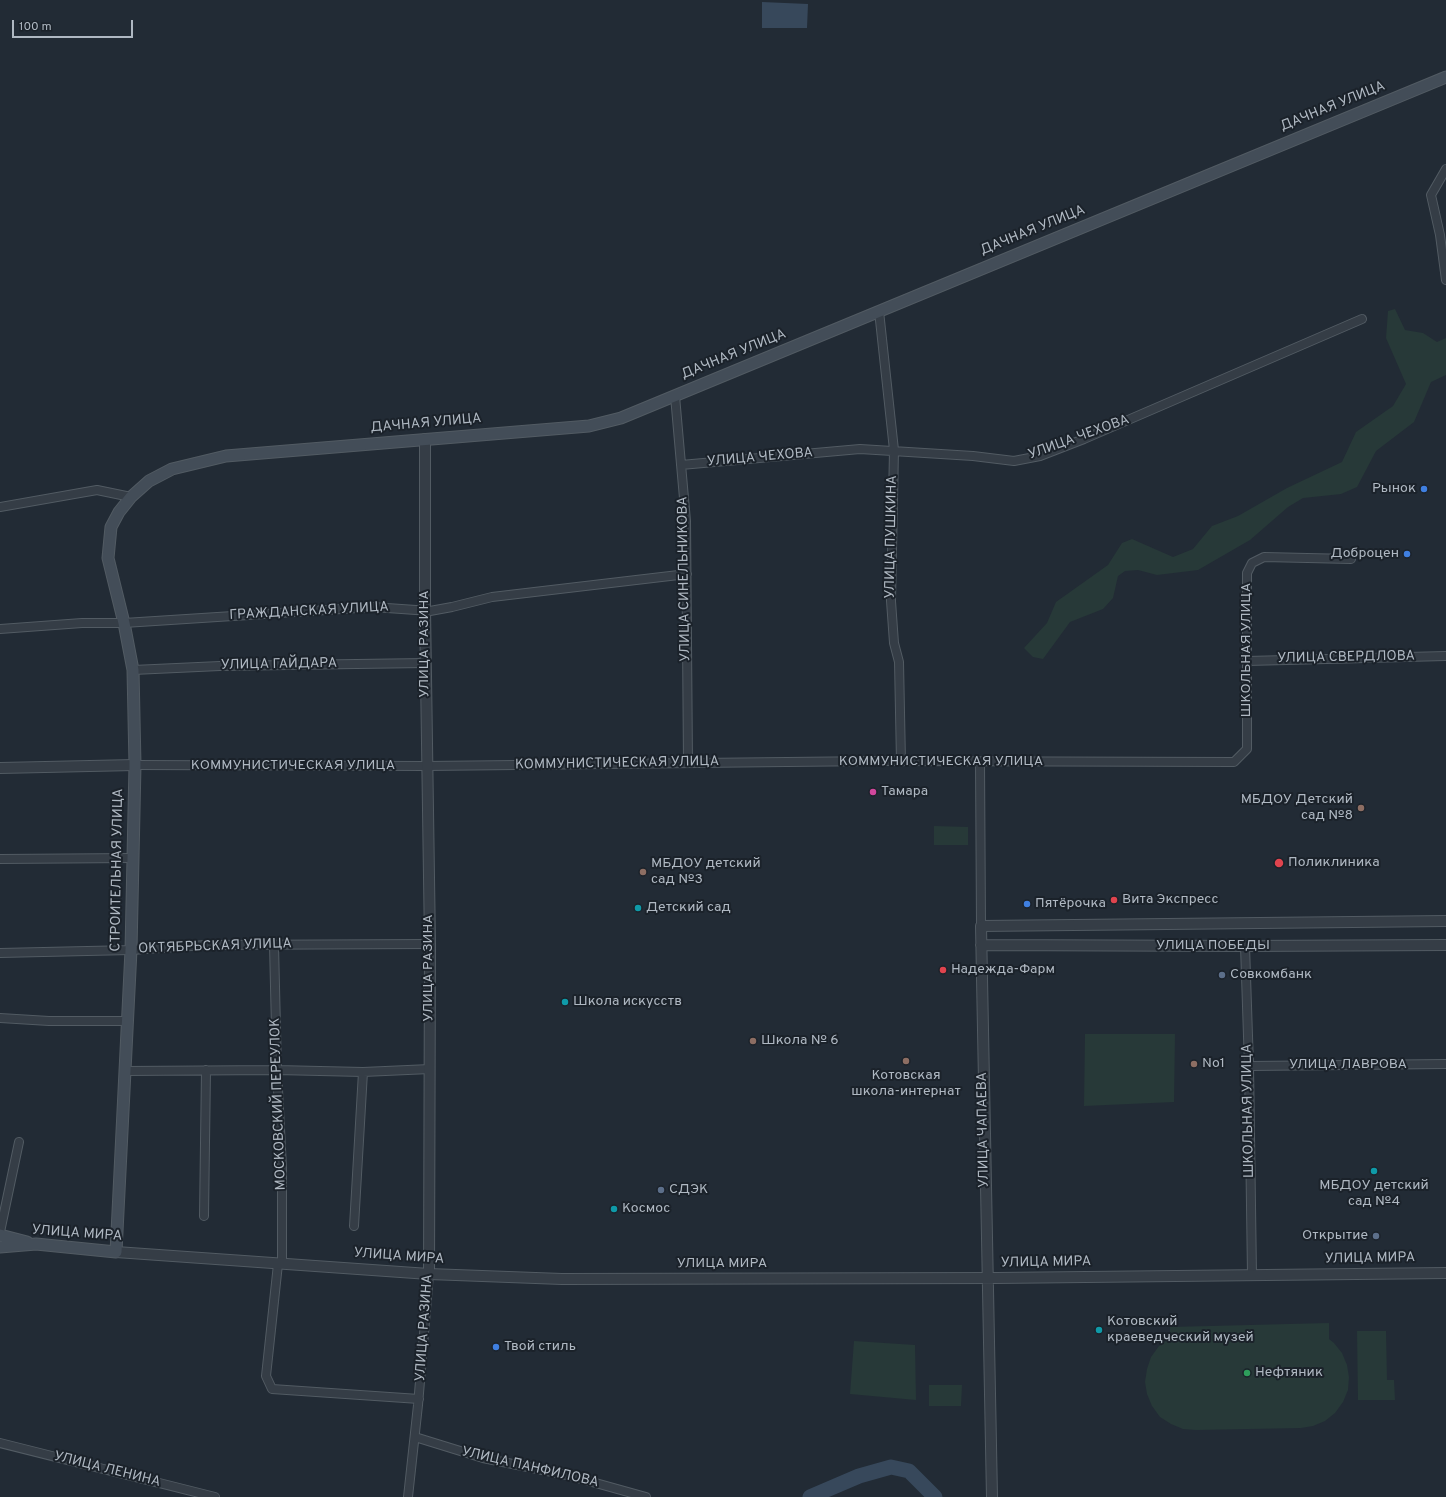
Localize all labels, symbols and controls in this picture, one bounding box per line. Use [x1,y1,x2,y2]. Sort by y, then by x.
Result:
scale bar [14,12,135,38]
text: 100 m [19,19,52,35]
street label: ДАЧНАЯ УЛИЦА [1278,78,1388,136]
street label: ДАЧНАЯ УЛИЦА [978,202,1088,260]
street label: ДАЧНАЯ УЛИЦА [679,326,789,384]
street label: ДАЧНАЯ УЛИЦА [370,411,482,437]
street label: УЛИЦА ЧЕХОВА [1026,412,1132,464]
street label: УЛИЦА ЧЕХОВА [706,445,814,471]
street label: УЛИЦА ПУШКИНА [883,475,901,599]
place label: Рынок [1372,481,1416,497]
marker: Рынок [1419,484,1429,494]
street label: УЛИЦА СИНЕЛЬНИКОВА [675,496,695,662]
place label: Доброцен [1331,546,1399,562]
marker: Доброцен [1402,549,1412,559]
street label: ШКОЛЬНАЯ УЛИЦА [1239,583,1255,717]
street label: УЛИЦА РАЗИНА [417,590,433,698]
street label: ГРАЖДАНСКАЯ УЛИЦА [229,599,389,625]
street label: УЛИЦА СВЕРДЛОВА [1277,648,1415,668]
street label: УЛИЦА ГАЙДАРА [221,656,337,674]
street label: КОММУНИСТИЧЕСКАЯ УЛИЦА [515,754,719,774]
street label: КОММУНИСТИЧЕСКАЯ УЛИЦА [839,754,1043,770]
street label: КОММУНИСТИЧЕСКАЯ УЛИЦА [191,758,395,774]
place label: Тамара [881,784,928,800]
marker: Тамара [868,787,878,797]
street label: СТРОИТЕЛЬНАЯ УЛИЦА [108,788,128,952]
place label: МБДОУ Детский сад №8 [1241,792,1353,824]
marker: МБДОУ Детский сад №8 [1356,803,1366,813]
place label: Поликлиника [1288,855,1380,871]
place label: МБДОУ детский сад №3 [651,856,761,888]
marker: Поликлиника [1273,857,1285,869]
marker: МБДОУ детский сад №3 [638,867,648,877]
place label: Вита Экспресс [1122,892,1218,908]
marker: Вита Экспресс [1109,895,1119,905]
place label: Пятёрочка [1035,896,1106,912]
marker: Пятёрочка [1022,899,1032,909]
place label: Детский сад [646,900,731,916]
marker: Детский сад [633,903,643,913]
street label: УЛИЦА РАЗИНА [421,914,437,1022]
street label: ОКТЯБРЬСКАЯ УЛИЦА [138,936,292,958]
street label: УЛИЦА ПОБЕДЫ [1156,938,1270,954]
place label: Надежда-Фарм [951,962,1055,978]
marker: Надежда-Фарм [938,965,948,975]
place label: Совкомбанк [1230,967,1312,983]
marker: Совкомбанк [1217,970,1227,980]
place label: Школа искусств [573,994,682,1010]
marker: Школа искусств [560,997,570,1007]
street label: МОСКОВСКИЙ ПЕРЕУЛОК [268,1017,290,1191]
place label: Школа № 6 [761,1033,839,1049]
marker: Школа № 6 [748,1036,758,1046]
street label: ШКОЛЬНАЯ УЛИЦА [1239,1044,1259,1178]
marker: Котовская школа-интернат [901,1056,911,1066]
place label: No1 [1202,1056,1225,1072]
street label: УЛИЦА ЛАВРОВА [1289,1057,1407,1073]
marker: No1 [1189,1059,1199,1069]
place label: Котовская школа-интернат [851,1068,961,1100]
street label: УЛИЦА ЧАПАЕВА [975,1072,993,1188]
marker: МБДОУ детский сад №4 [1369,1166,1379,1176]
place label: МБДОУ детский сад №4 [1319,1178,1429,1210]
place label: СДЭК [669,1182,708,1198]
marker: СДЭК [656,1185,666,1195]
place label: Космос [622,1201,670,1217]
marker: Космос [609,1204,619,1214]
street label: УЛИЦА МИРА [31,1222,123,1246]
place label: Открытие [1302,1228,1368,1244]
marker: Открытие [1371,1231,1381,1241]
street label: УЛИЦА МИРА [353,1245,445,1269]
street label: УЛИЦА МИРА [1325,1250,1415,1268]
street label: УЛИЦА МИРА [1001,1254,1091,1272]
street label: УЛИЦА МИРА [677,1256,767,1272]
street label: УЛИЦА РАЗИНА [413,1274,437,1382]
place label: Котовский краеведческий музей [1107,1314,1254,1346]
marker: Котовский краеведческий музей [1094,1325,1104,1335]
place label: Твой стиль [504,1339,576,1355]
marker: Твой стиль [491,1342,501,1352]
place label: Нефтяник [1255,1365,1323,1381]
marker: Нефтяник [1242,1368,1252,1378]
street label: УЛИЦА ПАНФИЛОВА [460,1444,600,1492]
street label: УЛИЦА ЛЕНИНА [52,1449,162,1491]

